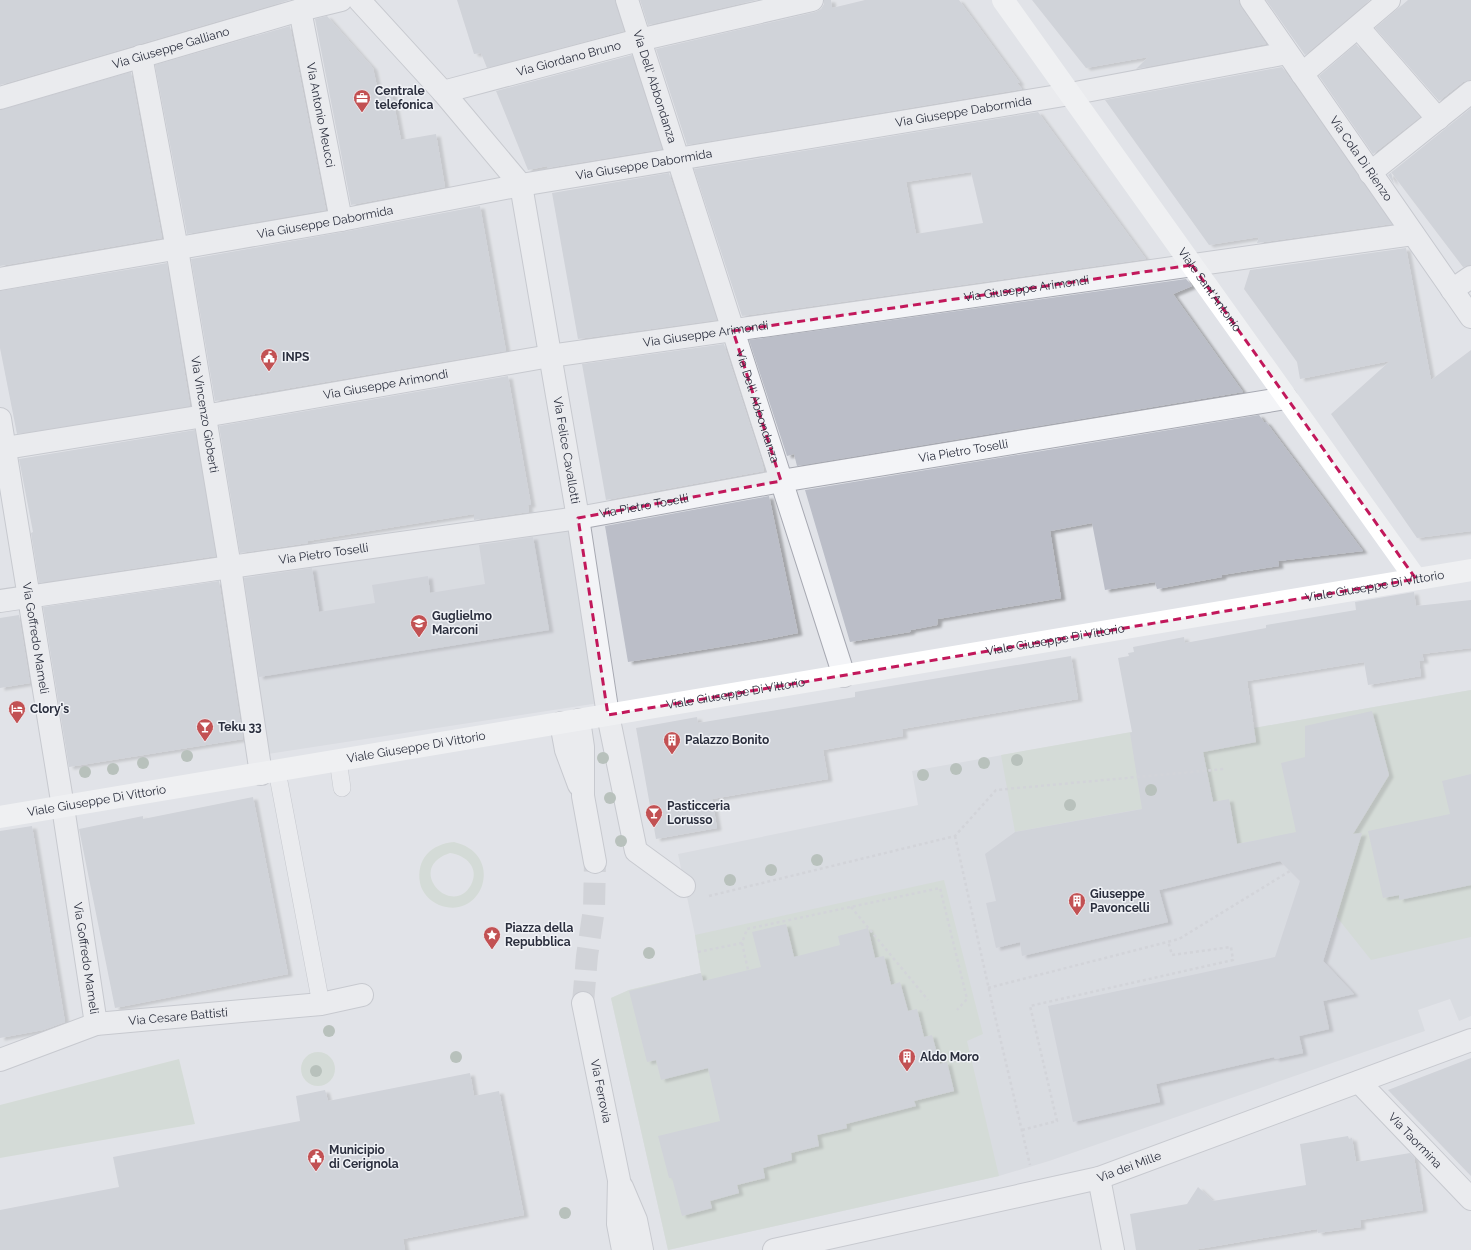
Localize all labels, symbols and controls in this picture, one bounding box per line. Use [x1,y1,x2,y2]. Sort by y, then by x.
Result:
street label: Via Giuseppe Galliano [111,24,231,72]
street label: Via Dell' Abbondanza [630,28,679,145]
street label: Via Giordano Bruno [515,38,622,79]
street label: Via Antonio Meucci [303,61,338,169]
place label: Centrale telefonica [375,84,433,112]
office icon: Centrale telefonica [352,88,372,113]
street label: Via Giuseppe Dabormida [894,93,1033,130]
street label: Via Cola Di Rienzo [1327,113,1395,204]
street label: Via Giuseppe Dabormida [575,146,713,183]
street label: Via Giuseppe Dabormida [256,203,394,241]
street label: Viale Sant'Antonio [1175,245,1244,335]
street label: Via Giuseppe Arimondi [963,273,1090,304]
street label: Via Giuseppe Arimondi [642,318,769,350]
public building icon: INPS [259,347,279,372]
street label: Via Dell' Abbondanza [733,348,782,465]
place label: INPS [282,350,309,364]
street label: Via Vincenzo Gioberti [188,355,221,474]
street label: Via Giuseppe Arimondi [322,367,449,402]
street label: Via Felice Cavallotti [550,396,582,505]
street label: Via Pietro Toselli [917,437,1009,465]
street label: Via Pietro Toselli [598,491,690,521]
street label: Via Pietro Toselli [278,541,369,567]
street label: Viale Giuseppe Di Vittorio [1304,568,1445,605]
street label: Via Goffredo Mameli [20,581,52,695]
place label: Guglielmo Marconi [432,609,492,637]
school or university icon: Guglielmo Marconi [409,613,429,638]
street label: Viale Giuseppe Di Vittorio [985,621,1126,658]
street label: Viale Giuseppe Di Vittorio [665,675,806,712]
hotel icon: Clory's [7,699,27,724]
place label: Clory's [30,702,69,716]
bar icon: Teku 33 [195,717,215,742]
place label: Teku 33 [218,720,262,734]
street label: Viale Giuseppe Di Vittorio [346,729,487,766]
building icon: Palazzo Bonito [662,730,682,755]
place label: Palazzo Bonito [685,733,769,747]
street label: Viale Giuseppe Di Vittorio [26,782,167,819]
place label: Pasticceria Lorusso [667,799,730,827]
bar icon: Pasticceria Lorusso [644,803,664,828]
place label: Giuseppe Pavoncelli [1090,887,1150,915]
building icon: Giuseppe Pavoncelli [1067,891,1087,916]
street label: Via Goffredo Mameli [71,901,101,1015]
place label: Piazza della Repubblica [505,921,574,949]
place icon: Piazza della Repubblica [482,925,502,950]
street label: Via Cesare Battisti [128,1005,228,1028]
building icon: Aldo Moro [897,1047,917,1072]
place label: Aldo Moro [920,1050,979,1064]
street label: Via Ferrovia [588,1058,614,1124]
street label: Via Taormina [1385,1110,1445,1171]
place label: Municipio di Cerignola [329,1143,399,1171]
public building icon: Municipio di Cerignola [306,1147,326,1172]
street label: Via dei Mille [1095,1149,1163,1185]

